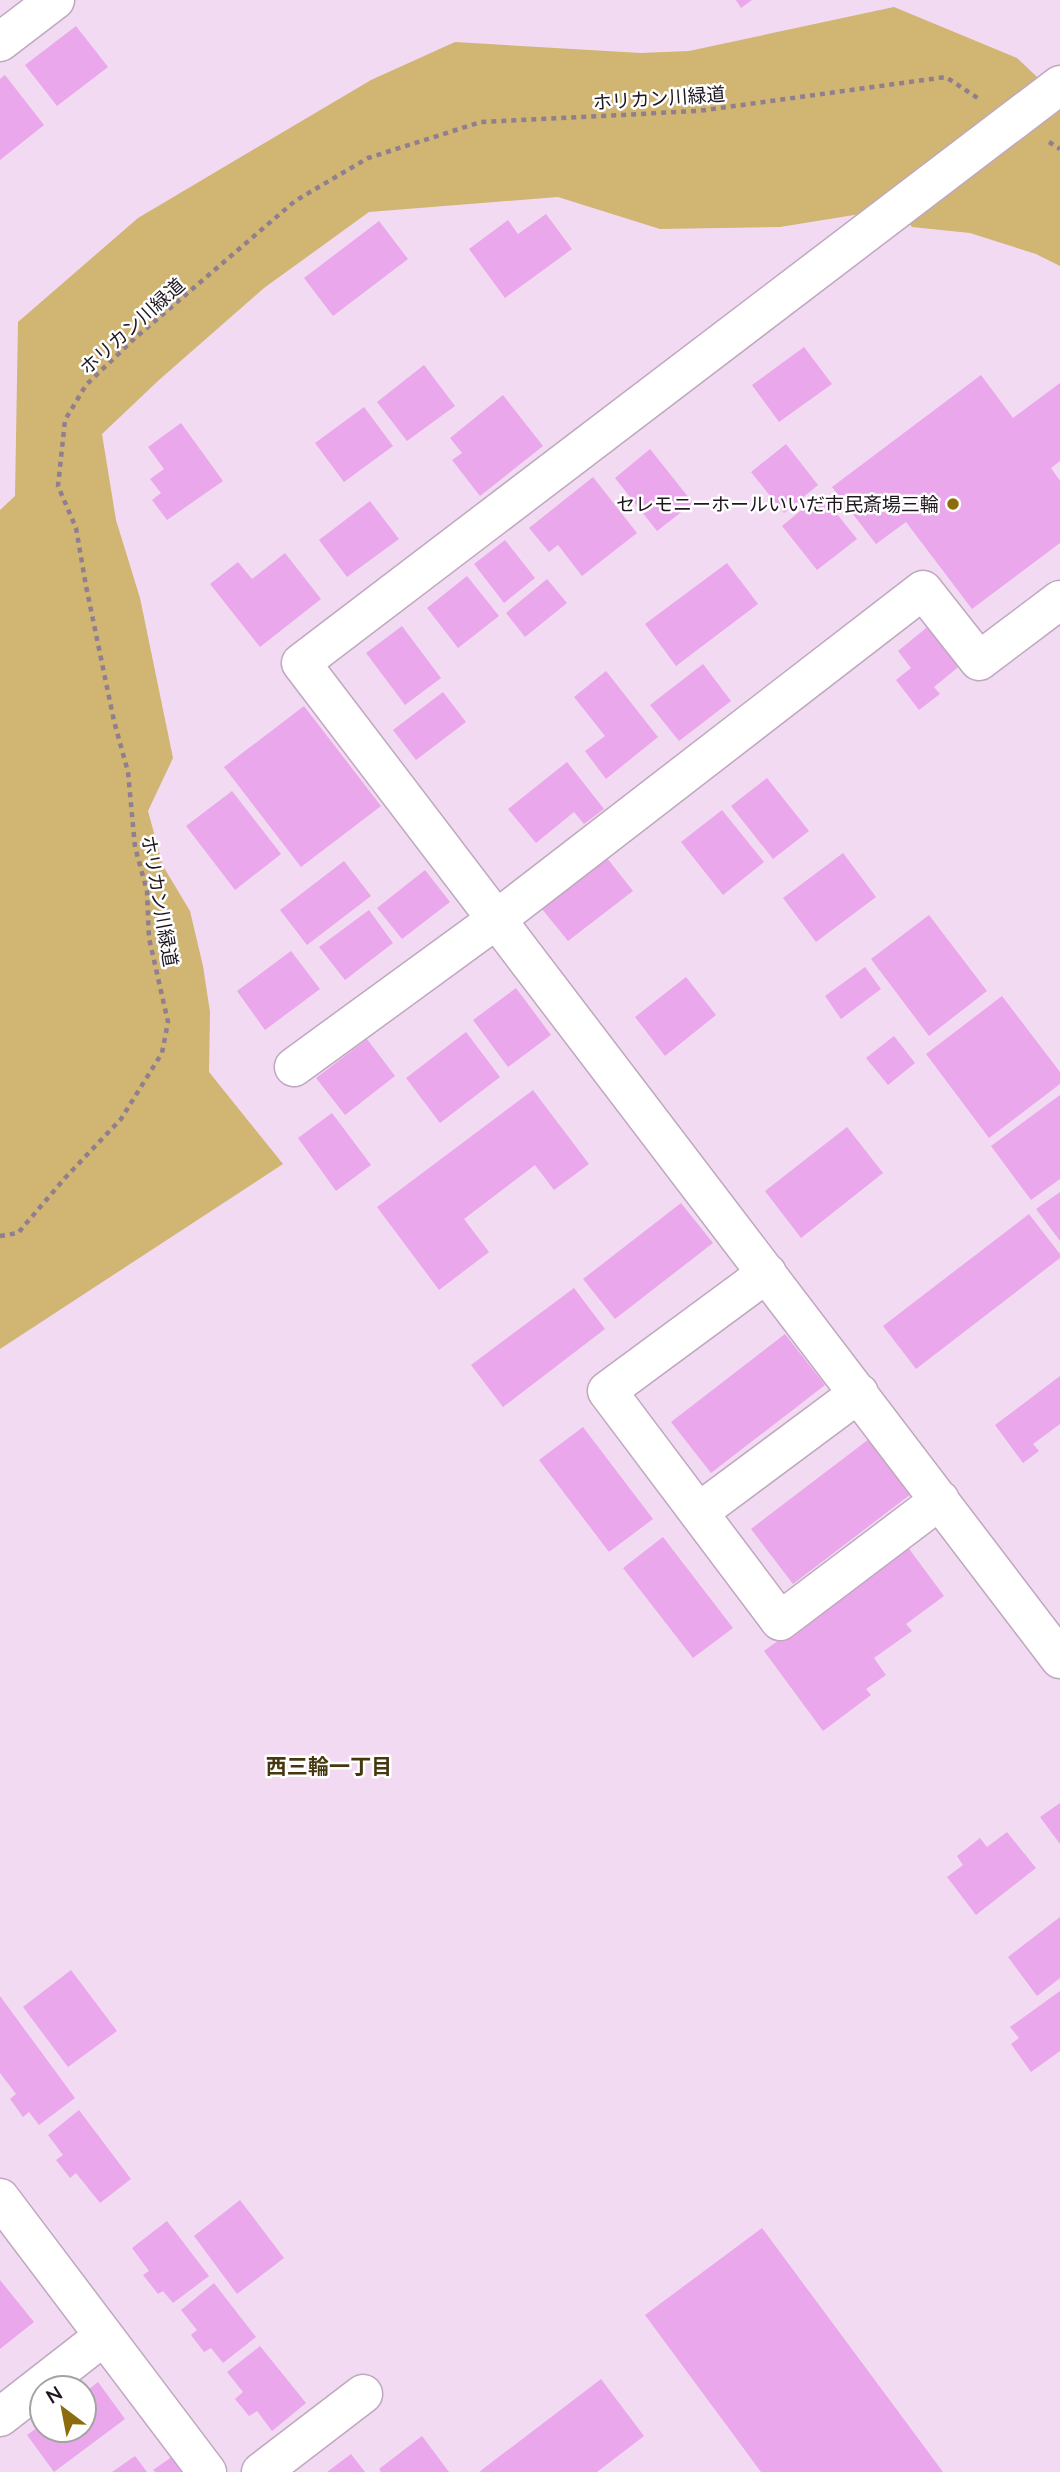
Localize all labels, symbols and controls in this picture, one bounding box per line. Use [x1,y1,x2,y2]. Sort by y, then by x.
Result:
street label: ホリカン川緑道 [592,81,726,114]
street label: ホリカン川緑道 [75,273,189,379]
place label: セレモニーホールいいだ市民斎場三輪 [616,492,939,515]
marker: セレモニーホールいいだ市民斎場三輪 [945,496,961,512]
street label: ホリカン川緑道 [138,833,183,968]
district label: 西三輪一丁目 [266,1753,392,1778]
north arrow [28,2374,98,2444]
text: N [41,2381,66,2408]

